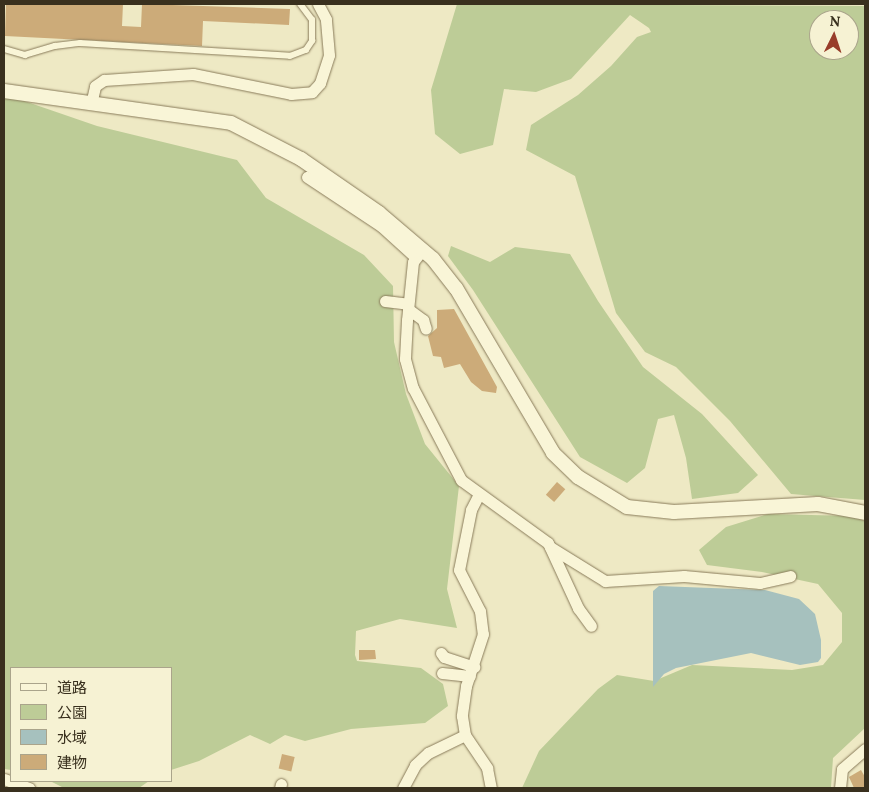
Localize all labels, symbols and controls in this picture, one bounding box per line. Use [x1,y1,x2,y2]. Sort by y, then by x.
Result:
north arrow [809,10,859,60]
text: N [829,12,841,30]
legend [10,667,172,782]
text: 道路 [57,678,87,697]
text: 公園 [57,703,87,722]
text: 水域 [57,728,87,747]
text: 建物 [57,753,87,772]

